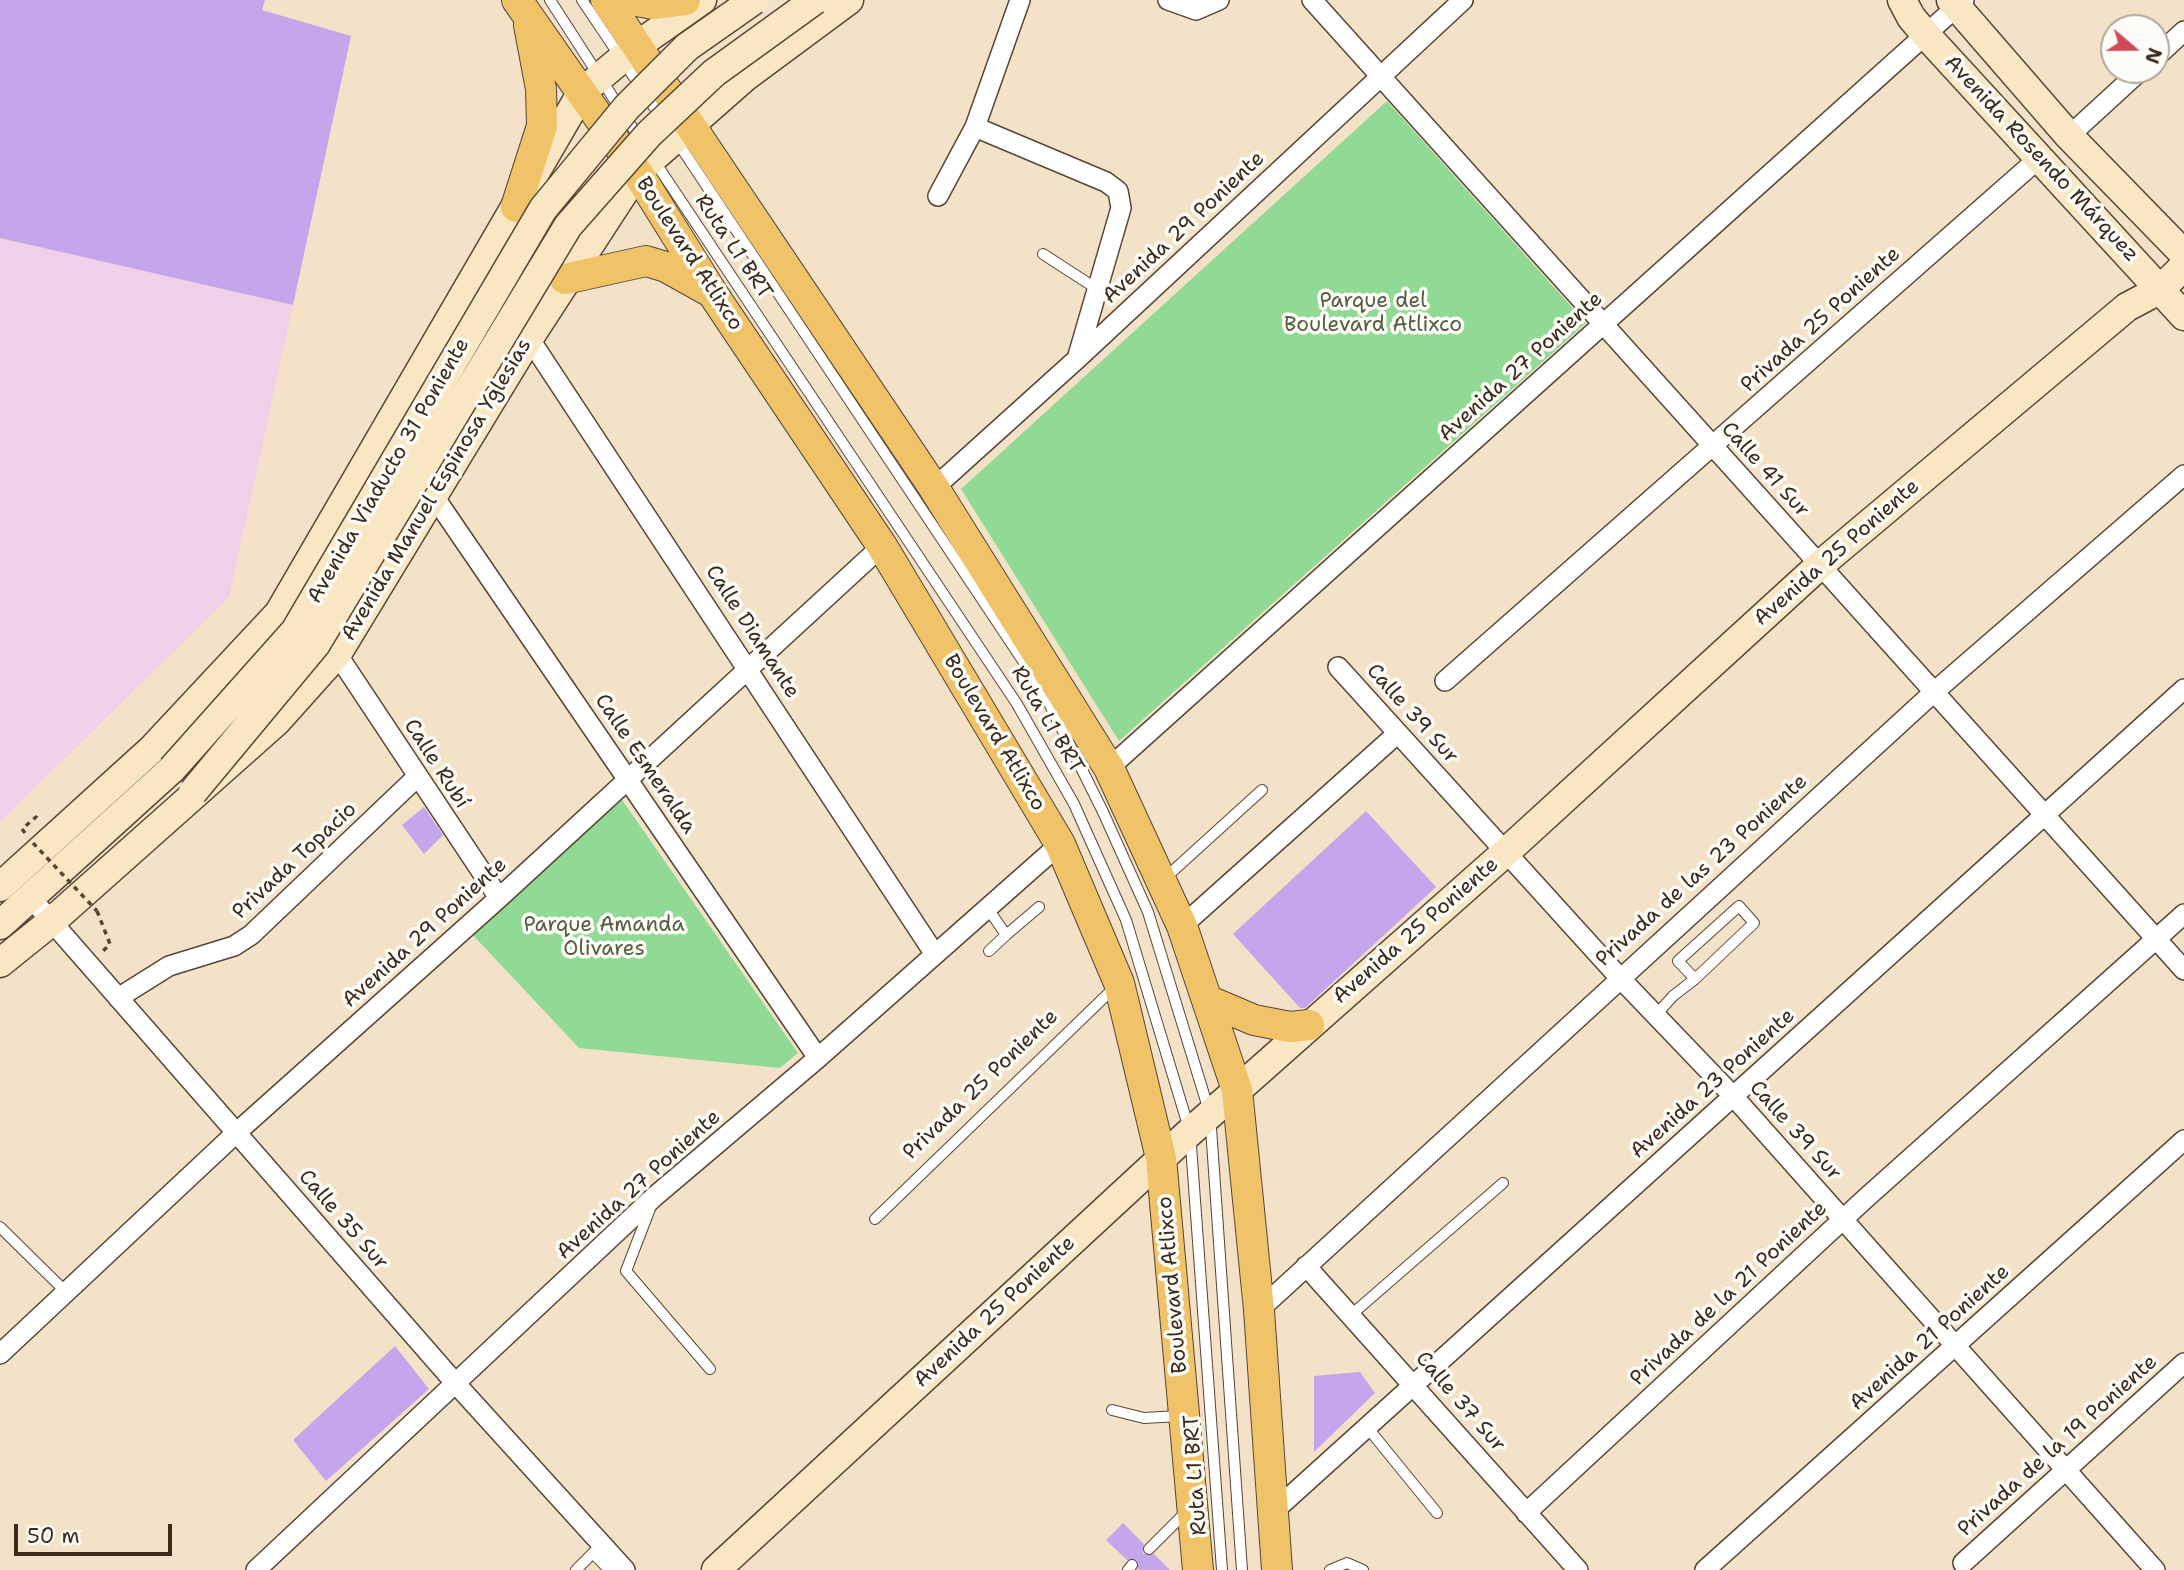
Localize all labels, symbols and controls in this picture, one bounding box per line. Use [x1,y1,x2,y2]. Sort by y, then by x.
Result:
north arrow [2100,14,2170,84]
text: N [2139,44,2168,67]
street label: Avenida Rosendo Márquez [1939,50,2143,268]
street label: Avenida 29 Poniente [1098,146,1270,310]
street label: Boulevard Atlixco [630,173,748,335]
street label: Ruta L1 BRT [689,190,777,304]
street label: Privada 25 Poniente [1736,242,1906,398]
street label: Avenida 27 Poniente [1434,287,1608,447]
park label: Parque del Boulevard Atlixco [1284,289,1462,339]
street label: Avenida Viaducto 31 Poniente [303,334,475,608]
street label: Avenida Manuel Espinosa Yglesias [337,334,537,646]
street label: Calle 41 Sur [1716,417,1814,523]
street label: Avenida 25 Poniente [1749,474,1925,632]
street label: Calle Diamante [700,561,804,703]
street label: Boulevard Atlixco [937,650,1051,816]
street label: Calle 39 Sur [1361,659,1463,769]
street label: Ruta L1 BRT [1005,662,1089,778]
street label: Calle Esmeralda [589,689,701,839]
street label: Calle Rubí [398,715,474,813]
street label: Privada de las 23 Poniente [1591,769,1813,973]
street label: Privada Topacio [228,797,362,925]
street label: Avenida 25 Poniente [1328,852,1504,1010]
street label: Avenida 29 Poniente [338,853,512,1013]
park label: Parque Amanda Olivares [523,913,685,963]
street label: Avenida 23 Poniente [1626,1004,1800,1164]
street label: Privada 25 Poniente [898,1005,1064,1165]
street label: Calle 39 Sur [1744,1076,1846,1186]
street label: Avenida 27 Poniente [552,1105,726,1265]
street label: Calle 35 Sur [293,1165,393,1275]
street label: Boulevard Atlixco [1153,1195,1193,1375]
street label: Privada de la 21 Poniente [1626,1196,1832,1392]
street label: Avenida 25 Poniente [909,1231,1081,1393]
street label: Avenida 21 Poniente [1845,1260,2015,1416]
street label: Calle 37 Sur [1410,1347,1510,1457]
street label: Privada de la 19 Poniente [1953,1350,2163,1542]
street label: Ruta L1 BRT [1179,1414,1213,1536]
scale bar [18,1510,175,1554]
text: 50 m [27,1522,80,1550]

